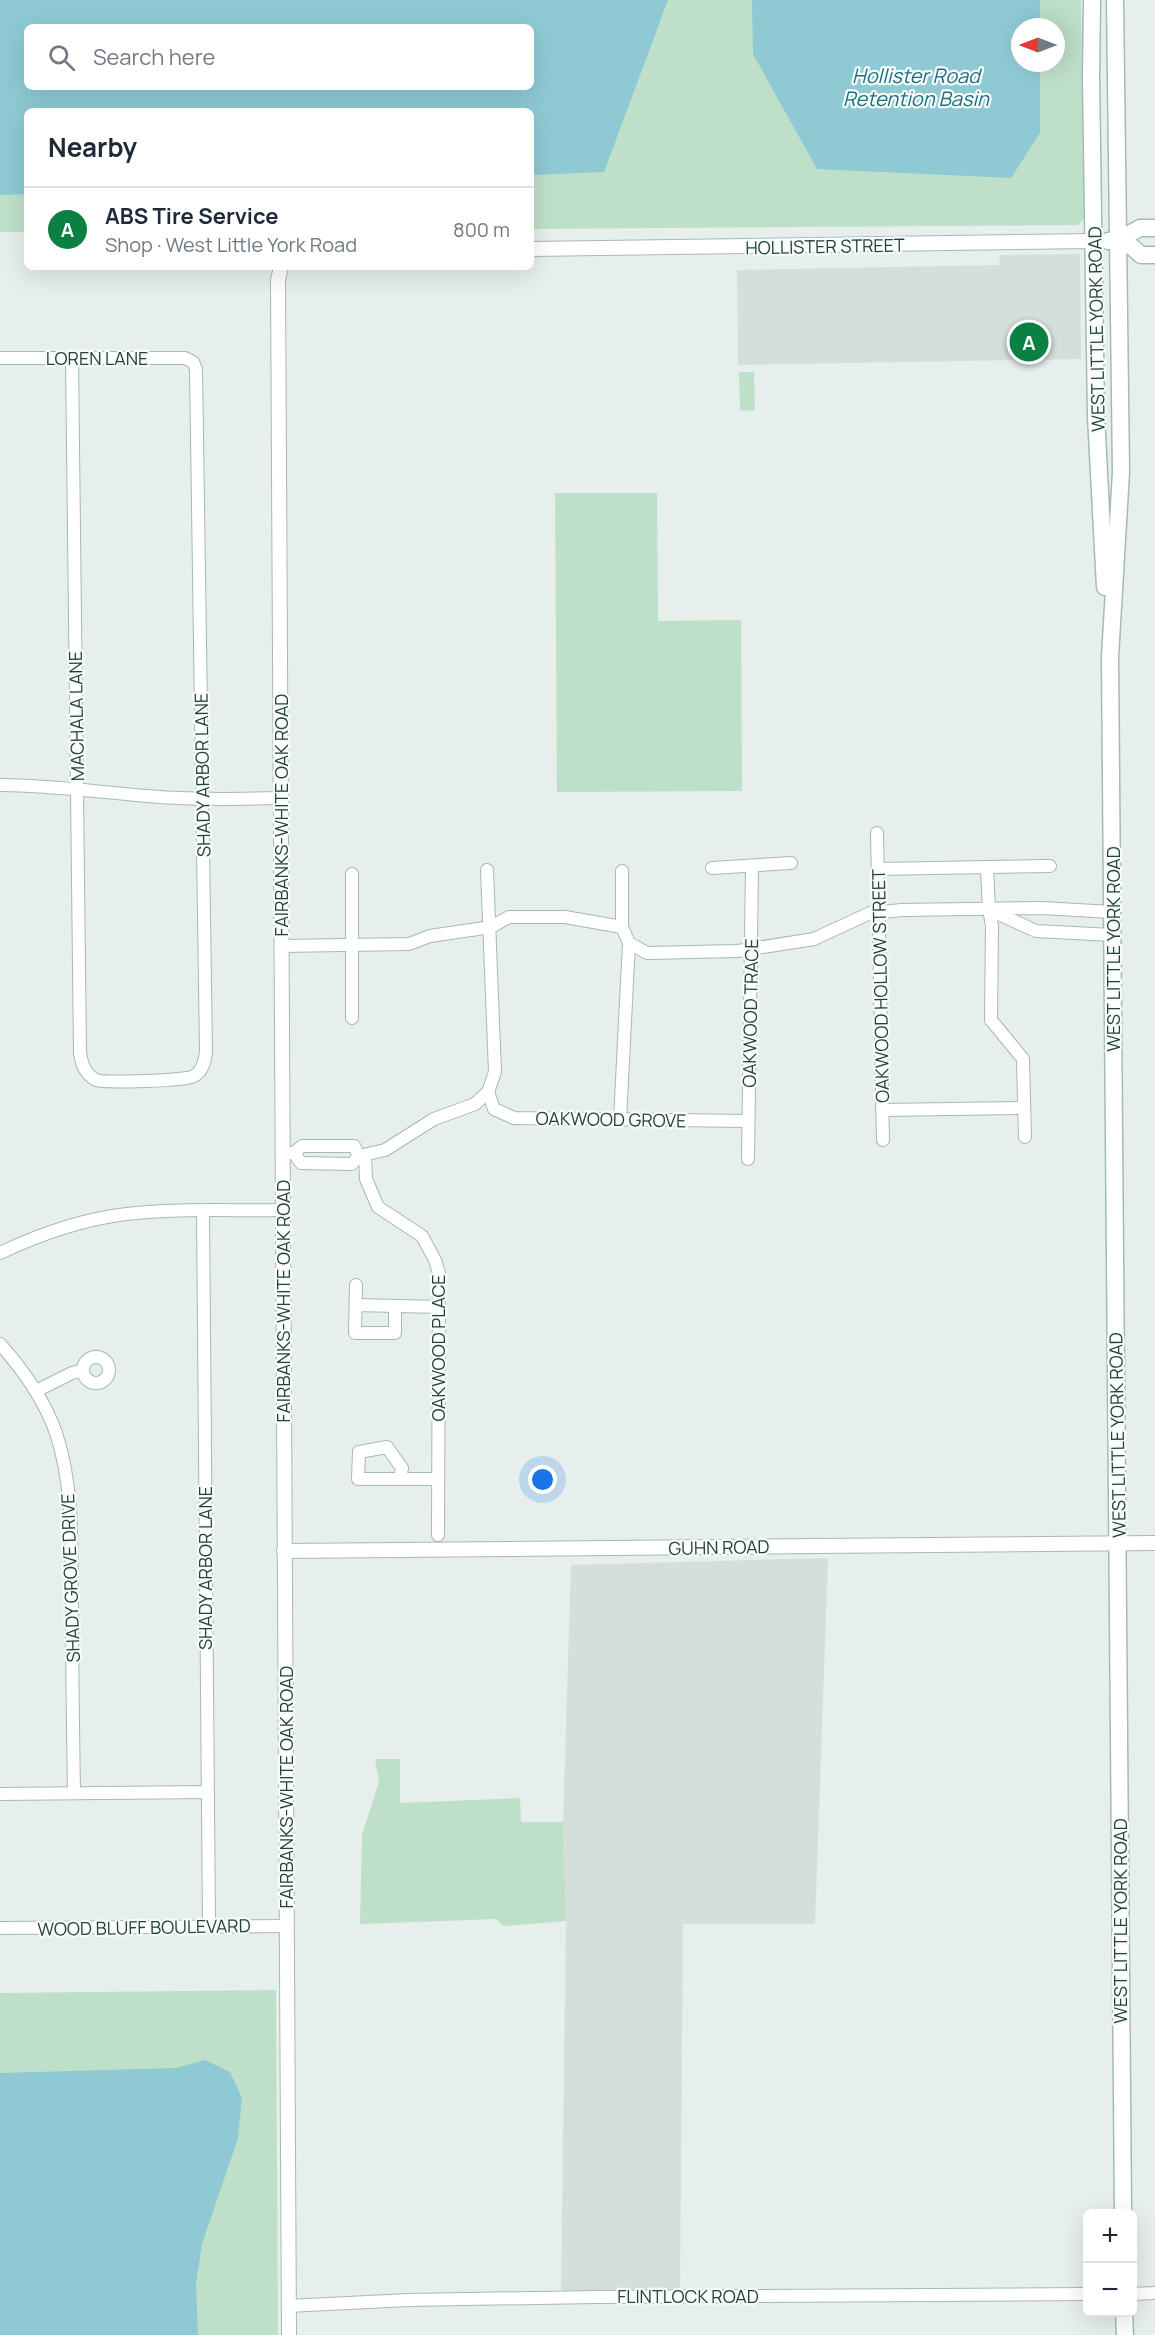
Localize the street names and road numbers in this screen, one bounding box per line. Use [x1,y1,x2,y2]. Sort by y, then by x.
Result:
street label: WEST LITTLE YORK ROAD [1082,226,1110,432]
street label: HOLLISTER STREET [745,233,905,259]
street label: LOREN LANE [46,346,148,370]
street label: MACHALA LANE [63,651,89,781]
street label: SHADY ARBOR LANE [189,693,215,857]
street label: FAIRBANKS-WHITE OAK ROAD [269,694,293,936]
street label: WEST LITTLE YORK ROAD [1101,846,1125,1052]
street label: OAKWOOD HOLLOW STREET [866,869,894,1103]
street label: OAKWOOD TRACE [737,938,763,1088]
street label: OAKWOOD GROVE [535,1106,687,1132]
street label: FAIRBANKS-WHITE OAK ROAD [271,1180,295,1422]
street label: OAKWOOD PLACE [426,1274,450,1422]
street label: WEST LITTLE YORK ROAD [1103,1332,1131,1538]
street label: SHADY ARBOR LANE [193,1486,217,1650]
street label: SHADY GROVE DRIVE [55,1493,85,1663]
street label: GUHN ROAD [668,1534,770,1560]
street label: FAIRBANKS-WHITE OAK ROAD [274,1666,298,1908]
street label: WEST LITTLE YORK ROAD [1108,1818,1132,2024]
street label: WOOD BLUFF BOULEVARD [37,1913,251,1941]
street label: FLINTLOCK ROAD [617,2284,759,2308]

